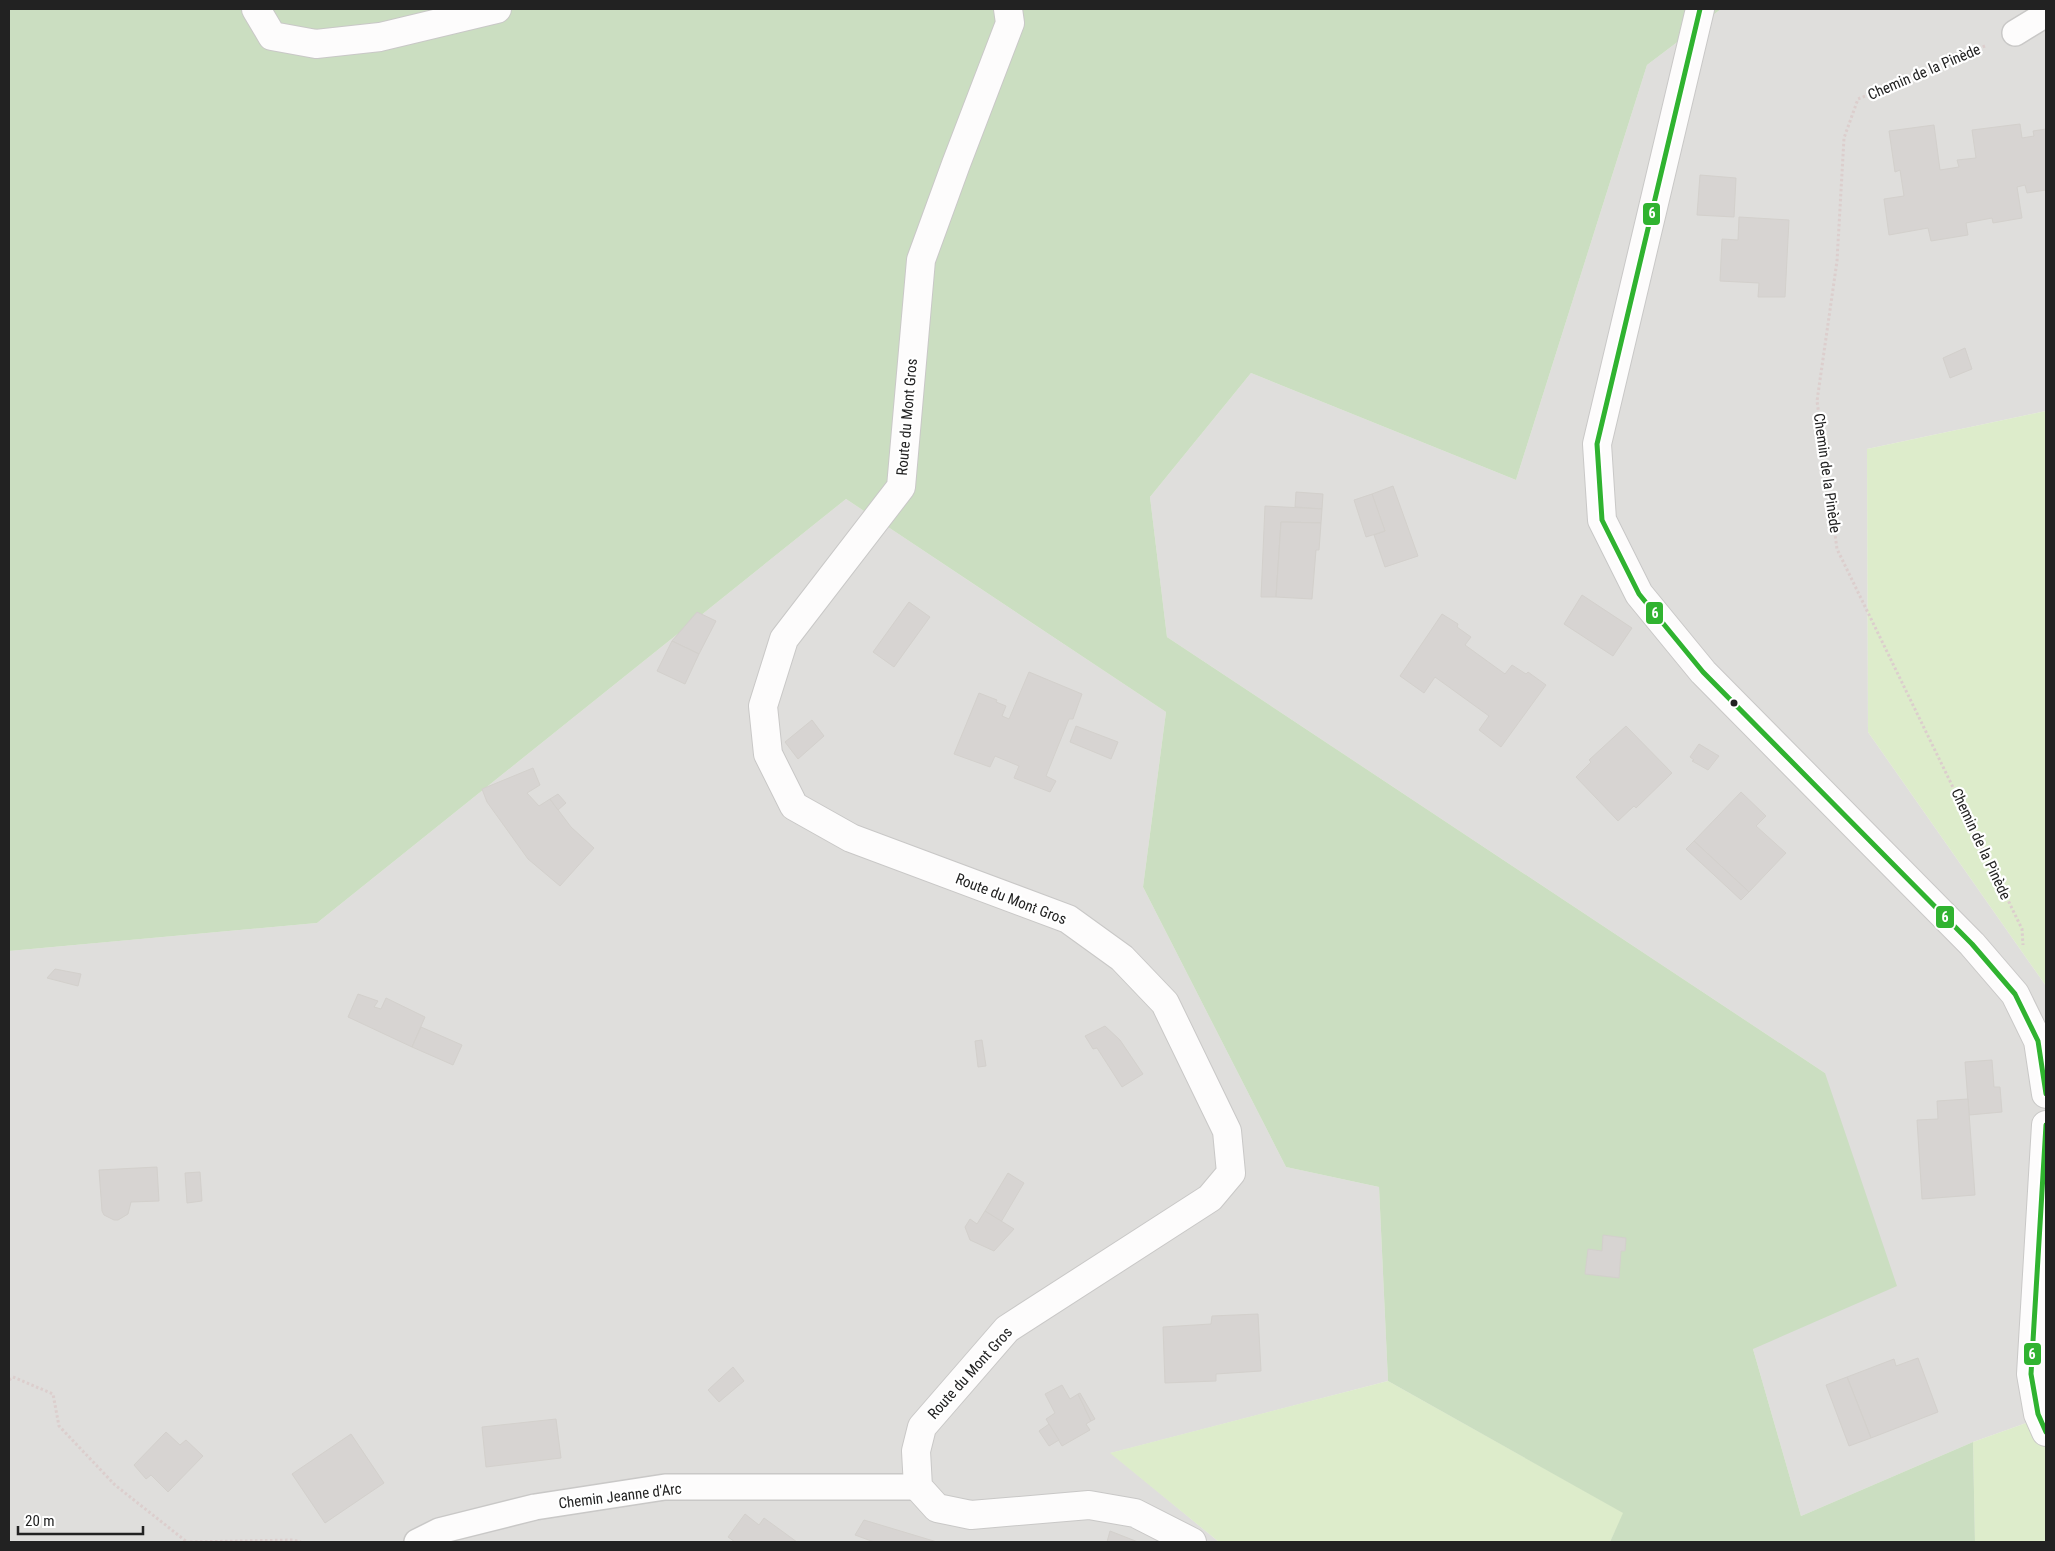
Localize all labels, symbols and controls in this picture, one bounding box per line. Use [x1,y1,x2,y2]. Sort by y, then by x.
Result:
street label: Chemin de la Pinède [1865,40,1983,104]
line badge: 6 [1642,202,1661,226]
text: 6 [1648,205,1656,221]
street label: Route du Mont Gros [893,358,921,476]
street label: Chemin de la Pinède [1810,412,1844,534]
line badge: 6 [1645,601,1664,625]
text: 6 [1651,605,1659,621]
unlabelled marker [1729,698,1739,708]
street label: Chemin de la Pinède [1947,785,2015,903]
street label: Route du Mont Gros [953,870,1069,929]
line badge: 6 [1935,905,1955,929]
text: 6 [1941,909,1949,925]
street label: Route du Mont Gros [924,1323,1016,1423]
line badge: 6 [2023,1342,2042,1366]
text: 6 [2028,1346,2036,1362]
street label: Chemin Jeanne d'Arc [557,1480,683,1512]
scale bar [18,1504,142,1536]
text: 20 m [25,1512,55,1530]

